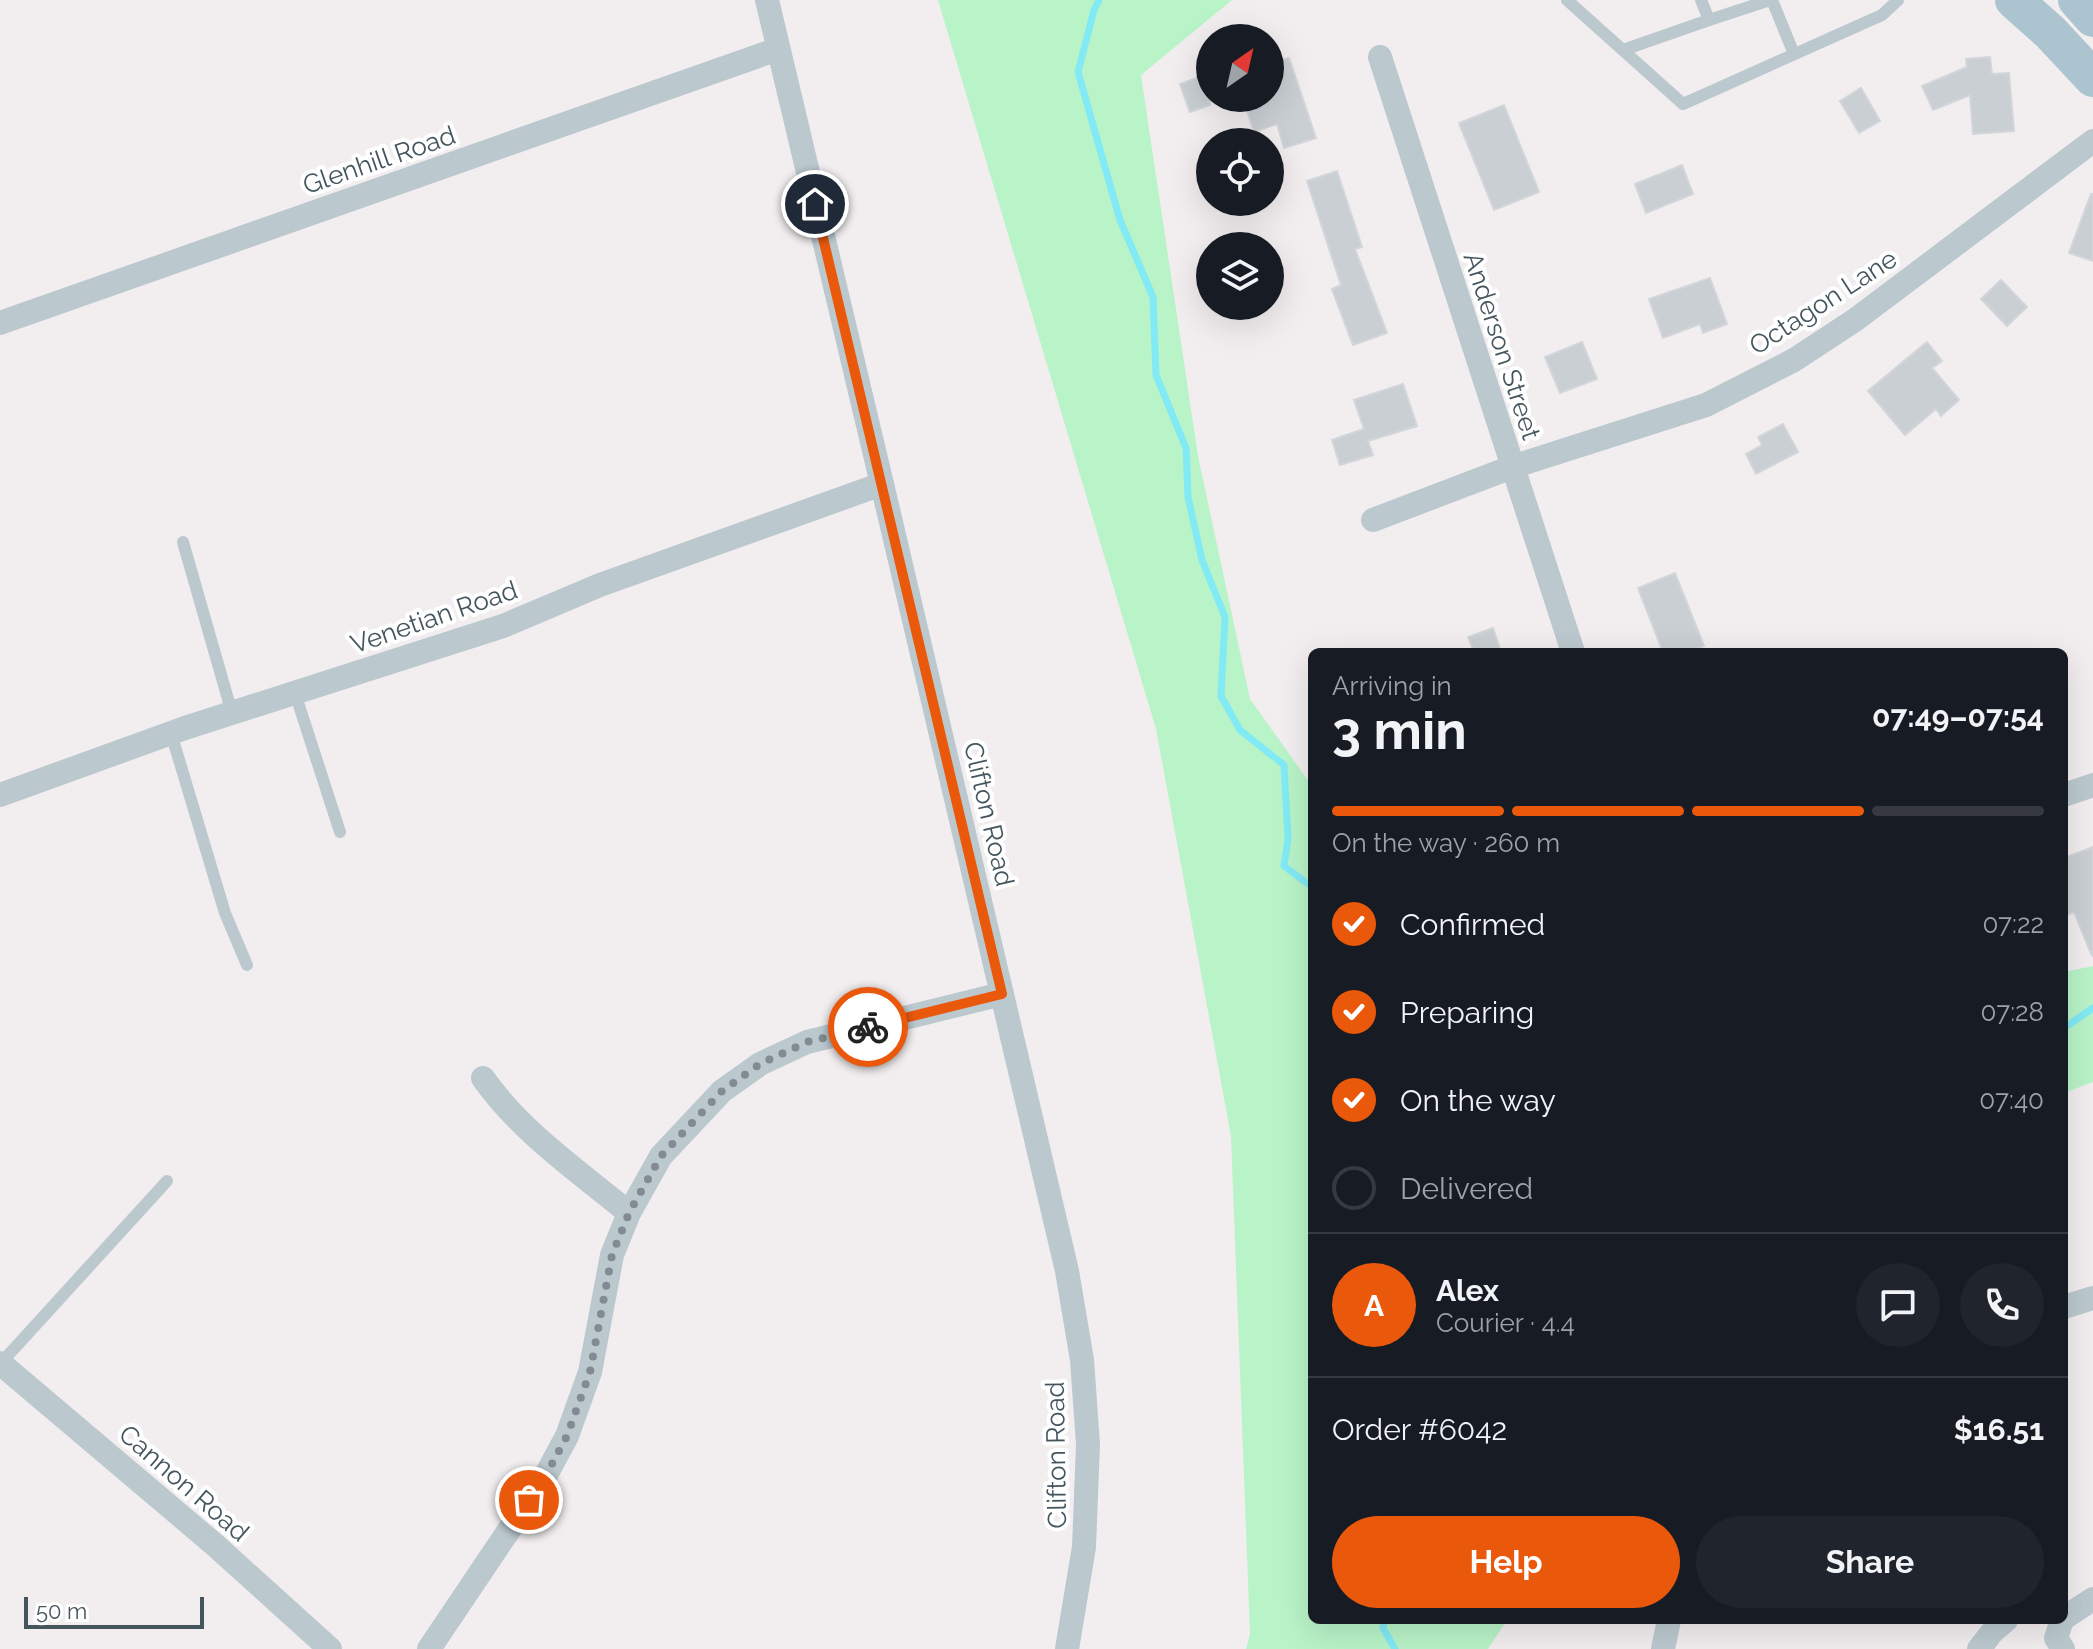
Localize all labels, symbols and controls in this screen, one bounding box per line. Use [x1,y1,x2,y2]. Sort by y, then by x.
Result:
north arrow [1196,24,1284,112]
map controls [1196,24,1284,320]
street label: Glenhill Road [299,120,459,200]
button: locate [1196,128,1284,216]
pin [781,170,849,238]
icon: home [793,182,837,226]
button: layers [1196,232,1284,320]
street label: Octagon Lane [1744,243,1902,361]
street label: Anderson Street [1458,249,1547,444]
street label: Venetian Road [347,574,521,660]
text: Arriving in [1332,671,1452,701]
text: 07:49–07:54 [1872,699,2044,734]
text: 3 min [1332,700,1467,761]
street label: Clifton Road [958,739,1020,889]
text: On the way · 260 m [1332,828,1560,858]
icon: check [1332,902,1376,946]
text: Confirmed [1400,907,1545,942]
text: 07:22 [1982,909,2044,939]
courier [828,987,908,1067]
icon: check [1332,990,1376,1034]
text: Preparing [1400,995,1534,1030]
text: 07:28 [1981,997,2044,1027]
icon: bike [846,1005,890,1049]
icon: check [1332,1078,1376,1122]
text: On the way [1400,1083,1556,1118]
text: 07:40 [1979,1085,2044,1115]
text: Delivered [1400,1171,1533,1206]
button: chat [1856,1263,1940,1347]
button: phone [1960,1263,2044,1347]
text: Alex [1436,1273,1499,1308]
text: A [1364,1288,1384,1323]
text: Courier · 4.4 [1436,1308,1575,1338]
street label: Clifton Road [1040,1381,1072,1529]
text: Order #6042 [1332,1412,1507,1447]
text: $16.51 [1954,1412,2044,1447]
street label: Cannon Road [113,1419,255,1547]
pin [495,1466,563,1534]
icon: bag [507,1478,551,1522]
button: Help [1332,1516,1680,1608]
button: Share [1696,1516,2044,1608]
scale bar [24,1593,204,1629]
text: 50 m [36,1598,87,1624]

